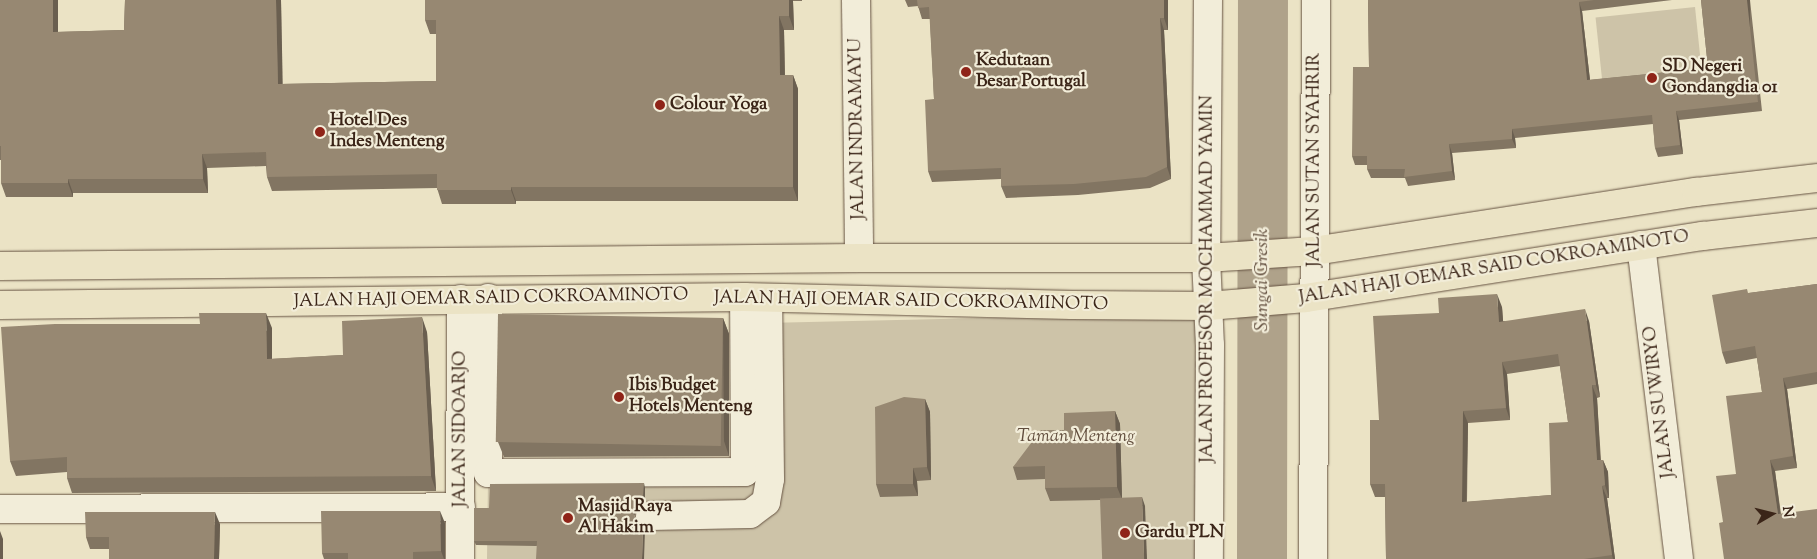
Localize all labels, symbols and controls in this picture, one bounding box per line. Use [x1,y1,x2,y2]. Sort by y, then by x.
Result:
street label: JALAN INDRAMAYU [846,38,870,220]
place label: Kedutaan Besar Portugal [976,51,1086,94]
street label: JALAN SUTAN SYAHRIR [1304,53,1326,267]
place label: SD Negeri Gondangdia 01 [1662,57,1778,100]
marker: Kedutaan Besar Portugal [960,66,972,78]
marker: SD Negeri Gondangdia 01 [1646,72,1658,84]
place label: Colour Yoga [670,94,767,116]
street label: JALAN PROFESOR MOCHAMMAD YAMIN [1197,95,1219,463]
marker: Colour Yoga [654,99,666,111]
place label: Hotel Des Indes Menteng [330,111,445,154]
marker: Hotel Des Indes Menteng [314,126,326,138]
street label: JALAN HAJI OEMAR SAID COKROAMINOTO [1297,226,1691,310]
water label: Sungai Gresik [1252,229,1274,331]
street label: JALAN HAJI OEMAR SAID COKROAMINOTO [294,285,688,313]
street label: JALAN HAJI OEMAR SAID COKROAMINOTO [714,288,1108,316]
street label: JALAN SUWIRYO [1640,325,1680,479]
street label: JALAN SIDOARJO [450,351,472,507]
place label: Ibis Budget Hotels Menteng [629,376,752,418]
marker: Ibis Budget Hotels Menteng [613,391,625,403]
park label: Taman Menteng [1017,426,1135,448]
north arrow [1747,489,1797,539]
place label: Masjid Raya Al Hakim [578,497,672,540]
text: N [1776,505,1798,519]
marker: Masjid Raya Al Hakim [562,512,574,524]
place label: Gardu PLN [1135,522,1224,544]
marker: Gardu PLN [1119,527,1131,539]

